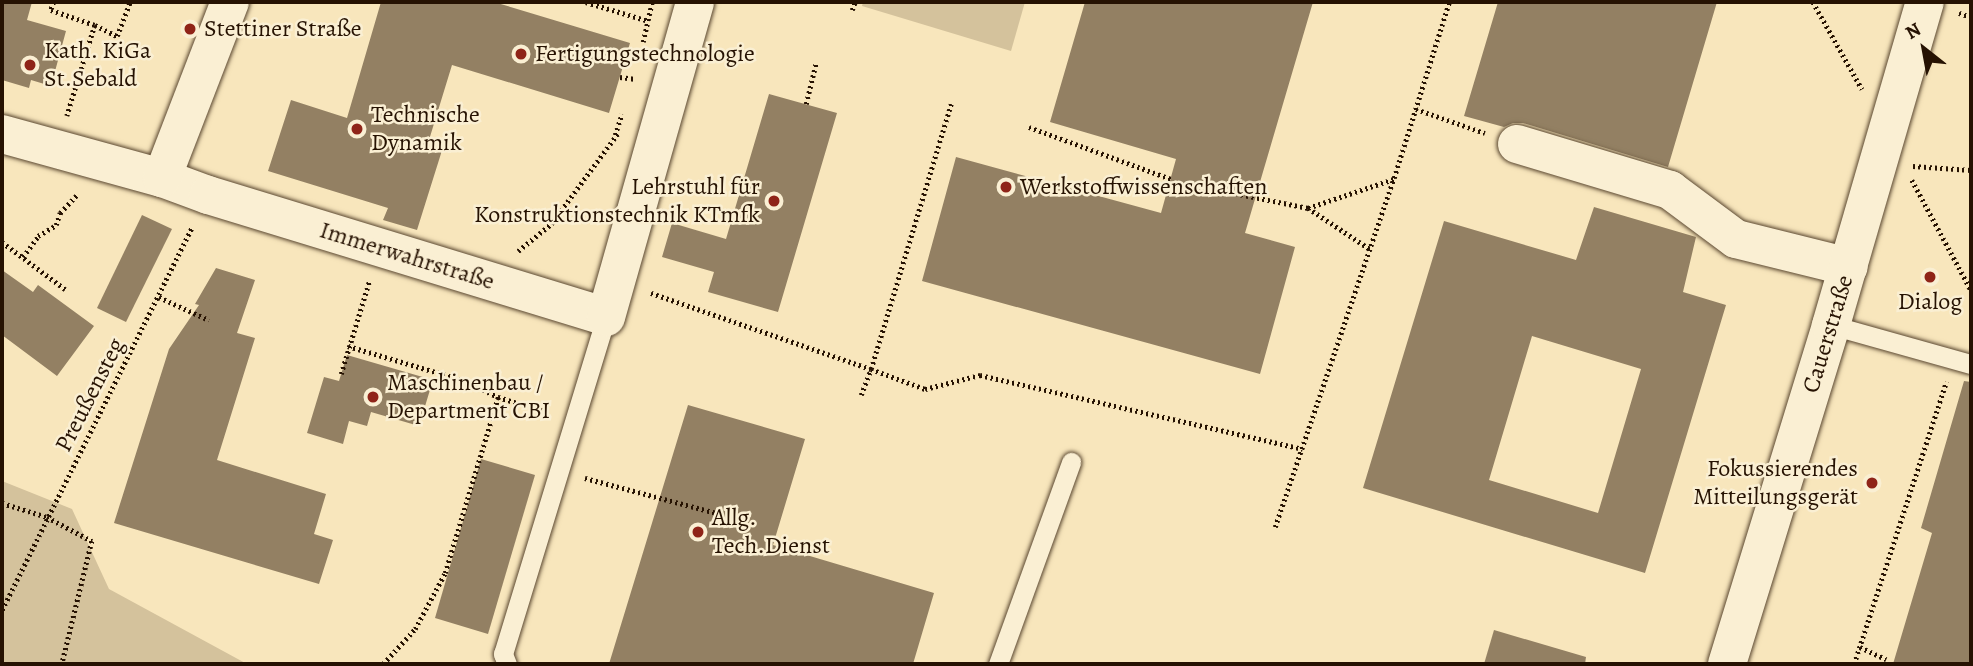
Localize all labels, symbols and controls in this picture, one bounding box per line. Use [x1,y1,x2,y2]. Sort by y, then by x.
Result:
north arrow [1889,14,1959,84]
place label: Stettiner Straße [204,15,362,43]
text: N [1901,16,1926,46]
marker: Stettiner Straße [182,21,198,37]
place label: Kath. KiGa St.Sebald [44,37,152,93]
place label: Fertigungstechnologie [535,40,755,68]
marker: Fertigungstechnologie [513,46,529,62]
marker: Kath. KiGa St.Sebald [22,57,38,73]
place label: Technische Dynamik [371,101,480,157]
marker: Technische Dynamik [349,121,365,137]
place label: Lehrstuhl für Konstruktionstechnik KTmfk [474,173,760,229]
place label: Werkstoffwissenschaften [1020,173,1267,201]
marker: Werkstoffwissenschaften [998,179,1014,195]
marker: Lehrstuhl für Konstruktionstechnik KTmfk [766,193,782,209]
street label: Immerwahrstraße [316,216,498,296]
marker: Dialog [1922,269,1938,285]
street label: Cauerstraße [1796,272,1860,396]
place label: Dialog [1898,288,1962,316]
street label: Preußensteg [49,333,131,457]
place label: Maschinenbau / Department CBI [387,369,550,425]
marker: Maschinenbau / Department CBI [365,389,381,405]
place label: Fokussierendes Mitteilungsgerät [1693,455,1858,511]
marker: Fokussierendes Mitteilungsgerät [1864,475,1880,491]
place label: Allg. Tech.Dienst [712,504,830,560]
marker: Allg. Tech.Dienst [690,524,706,540]

